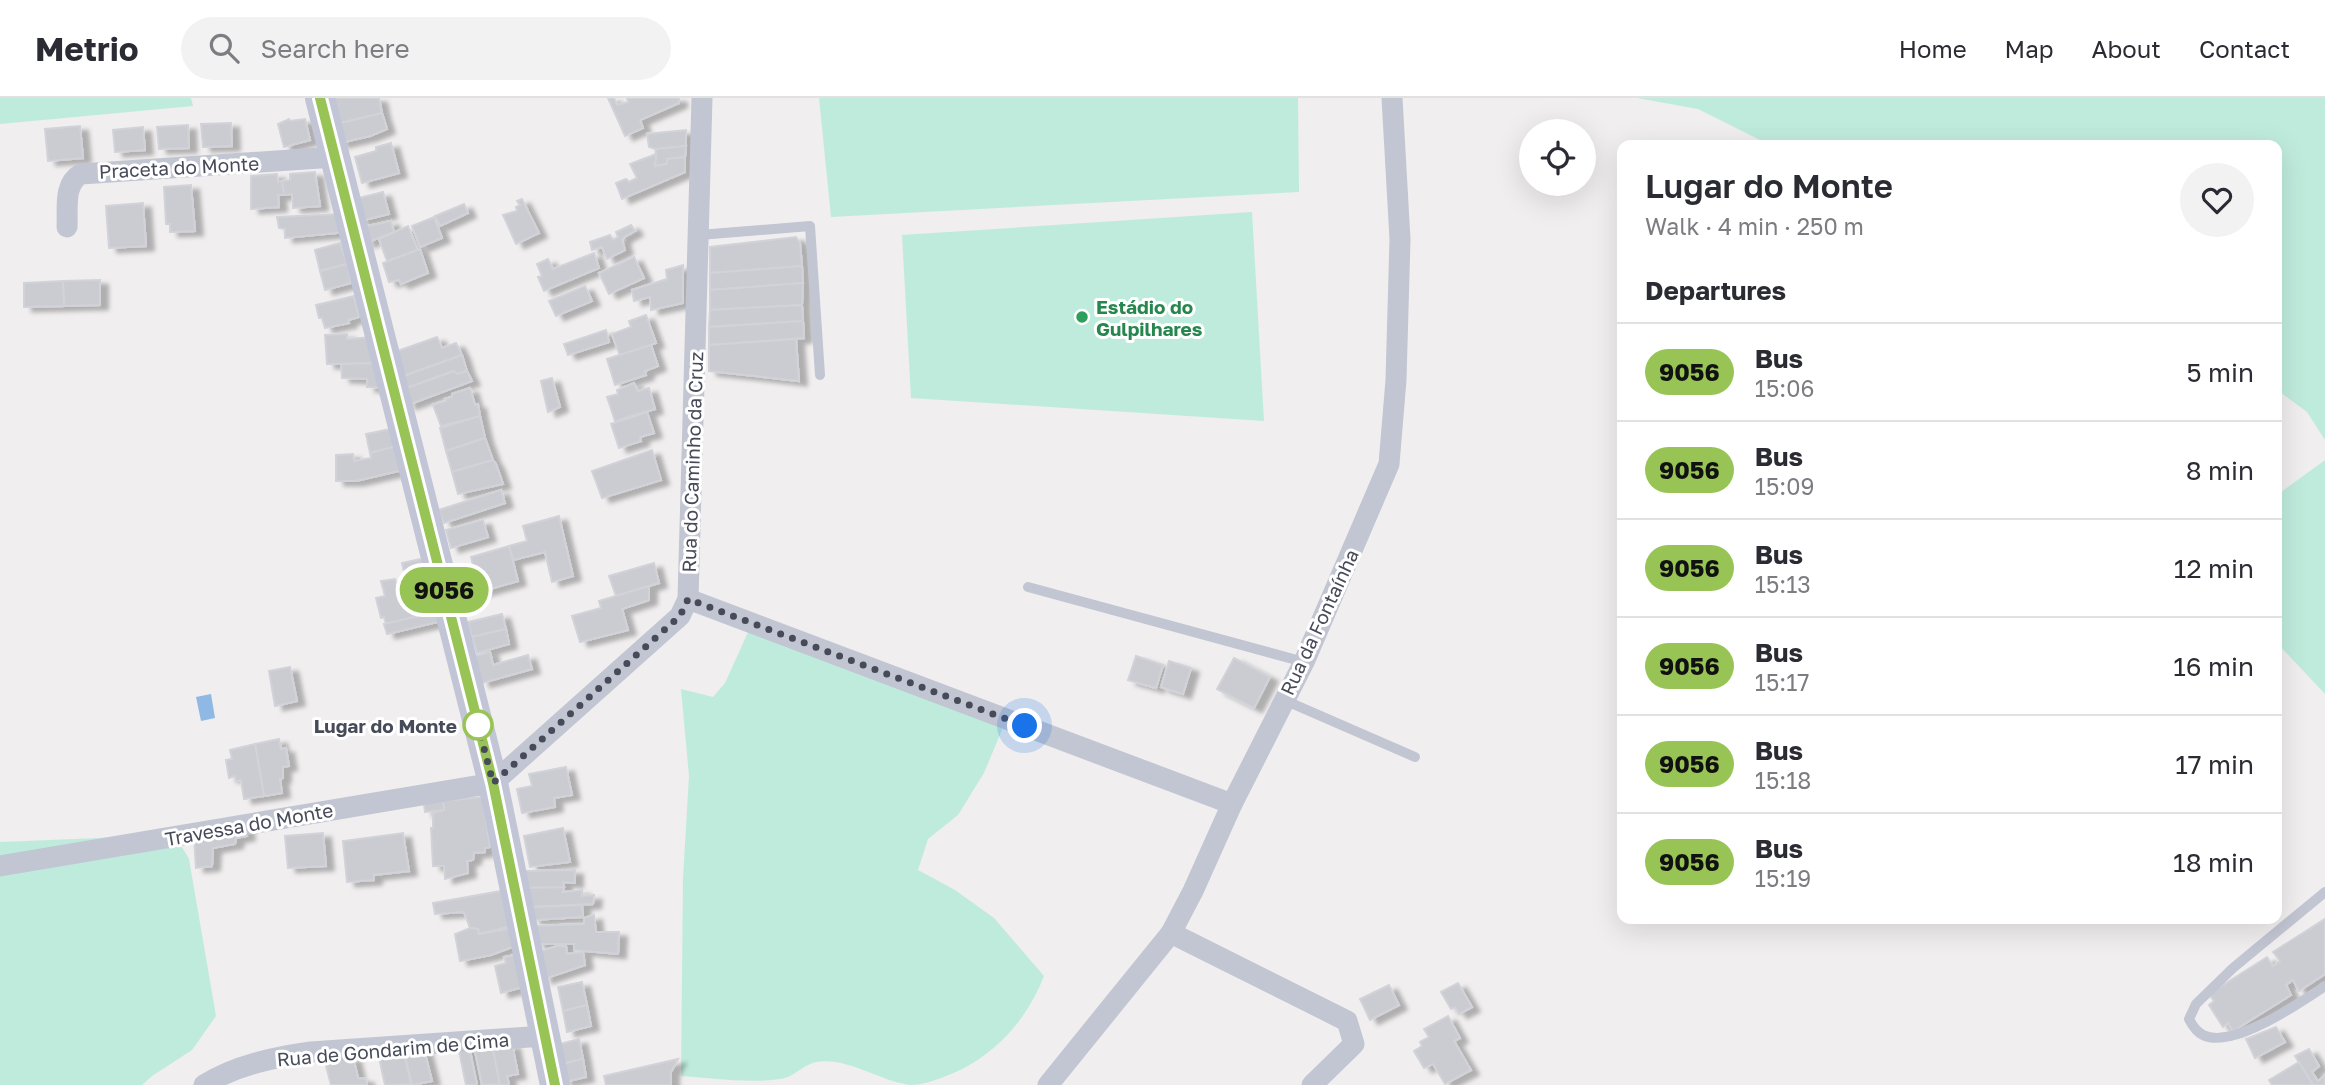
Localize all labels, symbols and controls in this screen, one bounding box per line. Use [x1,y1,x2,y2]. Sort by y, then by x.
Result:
search box [181,17,671,80]
text: Metrio [35,29,139,68]
icon: search [205,29,243,67]
text: Search here [261,33,410,64]
text: Home [1899,34,1967,63]
text: Map [2005,34,2054,63]
text: About [2092,34,2161,63]
text: Contact [2199,34,2290,63]
map controls [1519,119,1596,196]
button: locate [1519,119,1596,196]
street label: Praceta do Monte [98,151,260,183]
button: heart [2180,163,2254,237]
text: Lugar do Monte [1645,166,1893,205]
text: Walk · 4 min · 250 m [1645,212,1864,240]
text: Departures [1645,275,1786,306]
place label: Estádio do Gulpilhares [1096,295,1203,340]
marker: Estádio do Gulpilhares [1074,309,1090,325]
text: Bus [1755,343,1803,374]
street label: Rua do Caminho da Cruz [677,351,707,573]
text: 9056 [1659,357,1720,386]
text: 5 min [2186,357,2254,388]
text: 15:06 [1755,374,1814,402]
text: Bus [1755,441,1803,472]
text: 9056 [1659,455,1720,484]
text: 8 min [2186,455,2254,486]
text: 15:09 [1755,472,1814,500]
text: Bus [1755,539,1803,570]
street label: Rua da Fontaínha [1275,545,1363,699]
text: 9056 [1659,553,1720,582]
text: 12 min [2174,553,2254,584]
line badge: 9056 [395,567,493,613]
text: 15:13 [1755,570,1811,598]
text: 9056 [414,575,474,604]
text: Bus [1755,637,1803,668]
text: 9056 [1659,651,1720,680]
text: 16 min [2173,651,2254,682]
text: 15:17 [1755,668,1809,696]
your location [1007,708,1042,743]
marker: Lugar do Monte [463,710,493,740]
place label: Lugar do Monte [314,714,457,737]
text: Bus [1755,735,1803,766]
text: 9056 [1659,749,1720,778]
text: 17 min [2175,749,2254,780]
text: 15:18 [1755,766,1811,794]
street label: Travessa do Monte [163,798,335,850]
text: Bus [1755,833,1803,864]
text: 9056 [1659,847,1720,876]
text: 18 min [2173,847,2254,878]
text: 15:19 [1755,864,1811,892]
street label: Rua de Gondarim de Cima [276,1027,510,1071]

